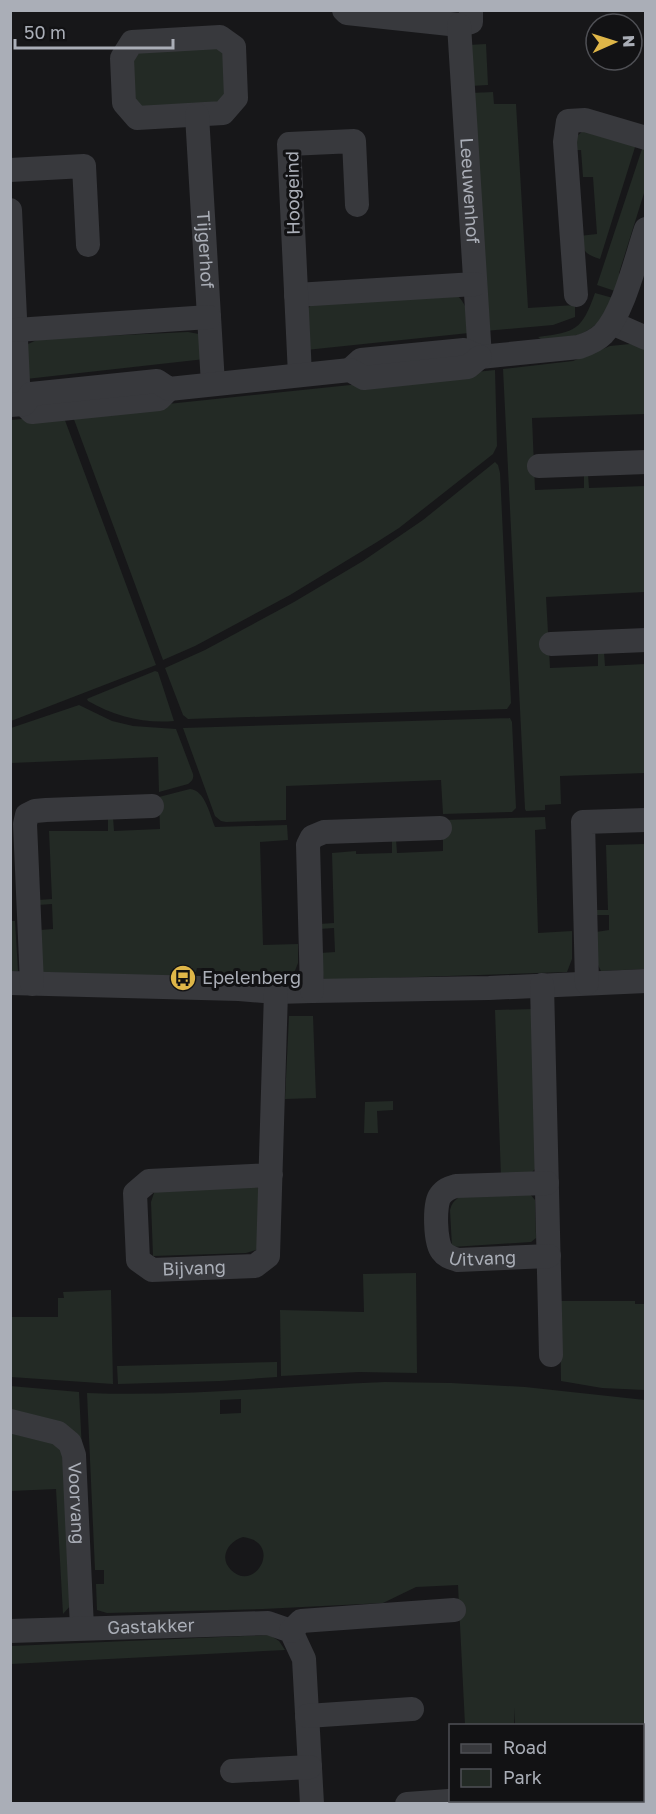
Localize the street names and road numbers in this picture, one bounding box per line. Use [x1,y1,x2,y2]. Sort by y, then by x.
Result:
street label: Leeuwenhof [456,137,485,245]
street label: Hoogeind [280,151,304,235]
street label: Tijgerhof [193,210,219,290]
street label: Uitvang [446,1245,516,1271]
street label: Bijvang [162,1255,226,1280]
street label: Voorvang [64,1462,90,1545]
street label: Gastakker [107,1613,195,1638]

